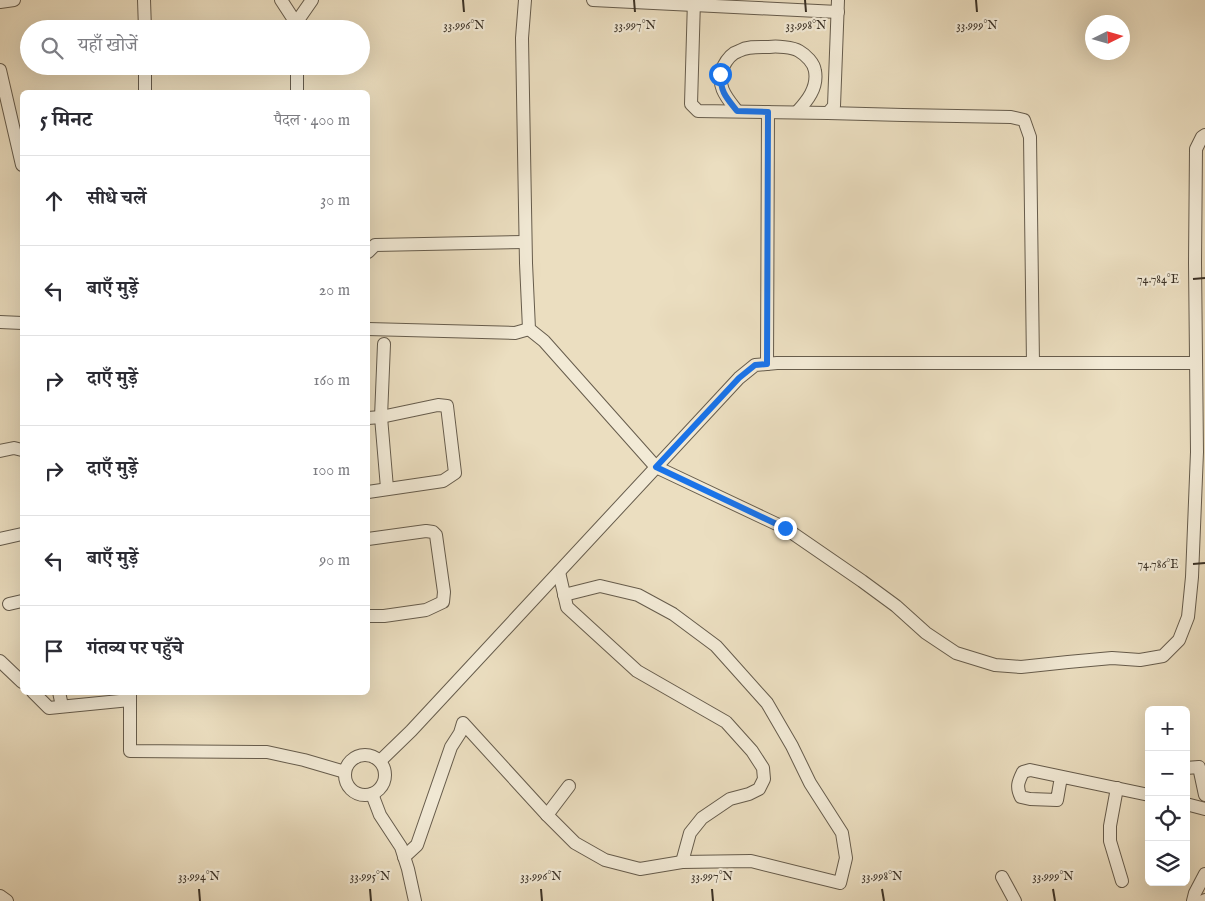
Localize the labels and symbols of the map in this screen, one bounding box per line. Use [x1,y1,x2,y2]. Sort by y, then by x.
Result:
north arrow [1085,15,1130,60]
text: 33.996°N [443,18,485,33]
text: 33.997°N [614,18,657,33]
text: 33.998°N [786,18,827,33]
text: 33.999°N [956,18,998,33]
route start [709,63,732,86]
text: 74.784°E [1137,272,1179,287]
route end [774,517,797,540]
text: 74.786°E [1137,557,1179,572]
text: 33.994°N [178,869,221,884]
text: 33.995°N [350,869,391,884]
text: 33.996°N [520,869,562,884]
text: 33.997°N [691,869,734,884]
text: 33.998°N [862,869,903,884]
text: 33.999°N [1032,869,1074,884]

